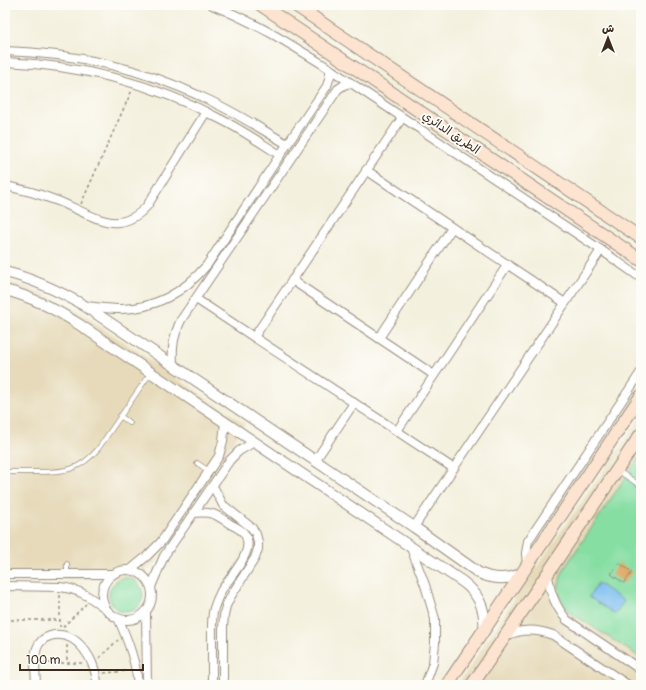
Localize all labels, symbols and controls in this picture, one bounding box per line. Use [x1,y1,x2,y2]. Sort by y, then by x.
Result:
north arrow [588,18,628,58]
text: ش [602,22,614,35]
street label: الطريق الدائري [419,108,483,159]
scale bar [20,646,143,672]
text: 100 m [26,653,61,668]

